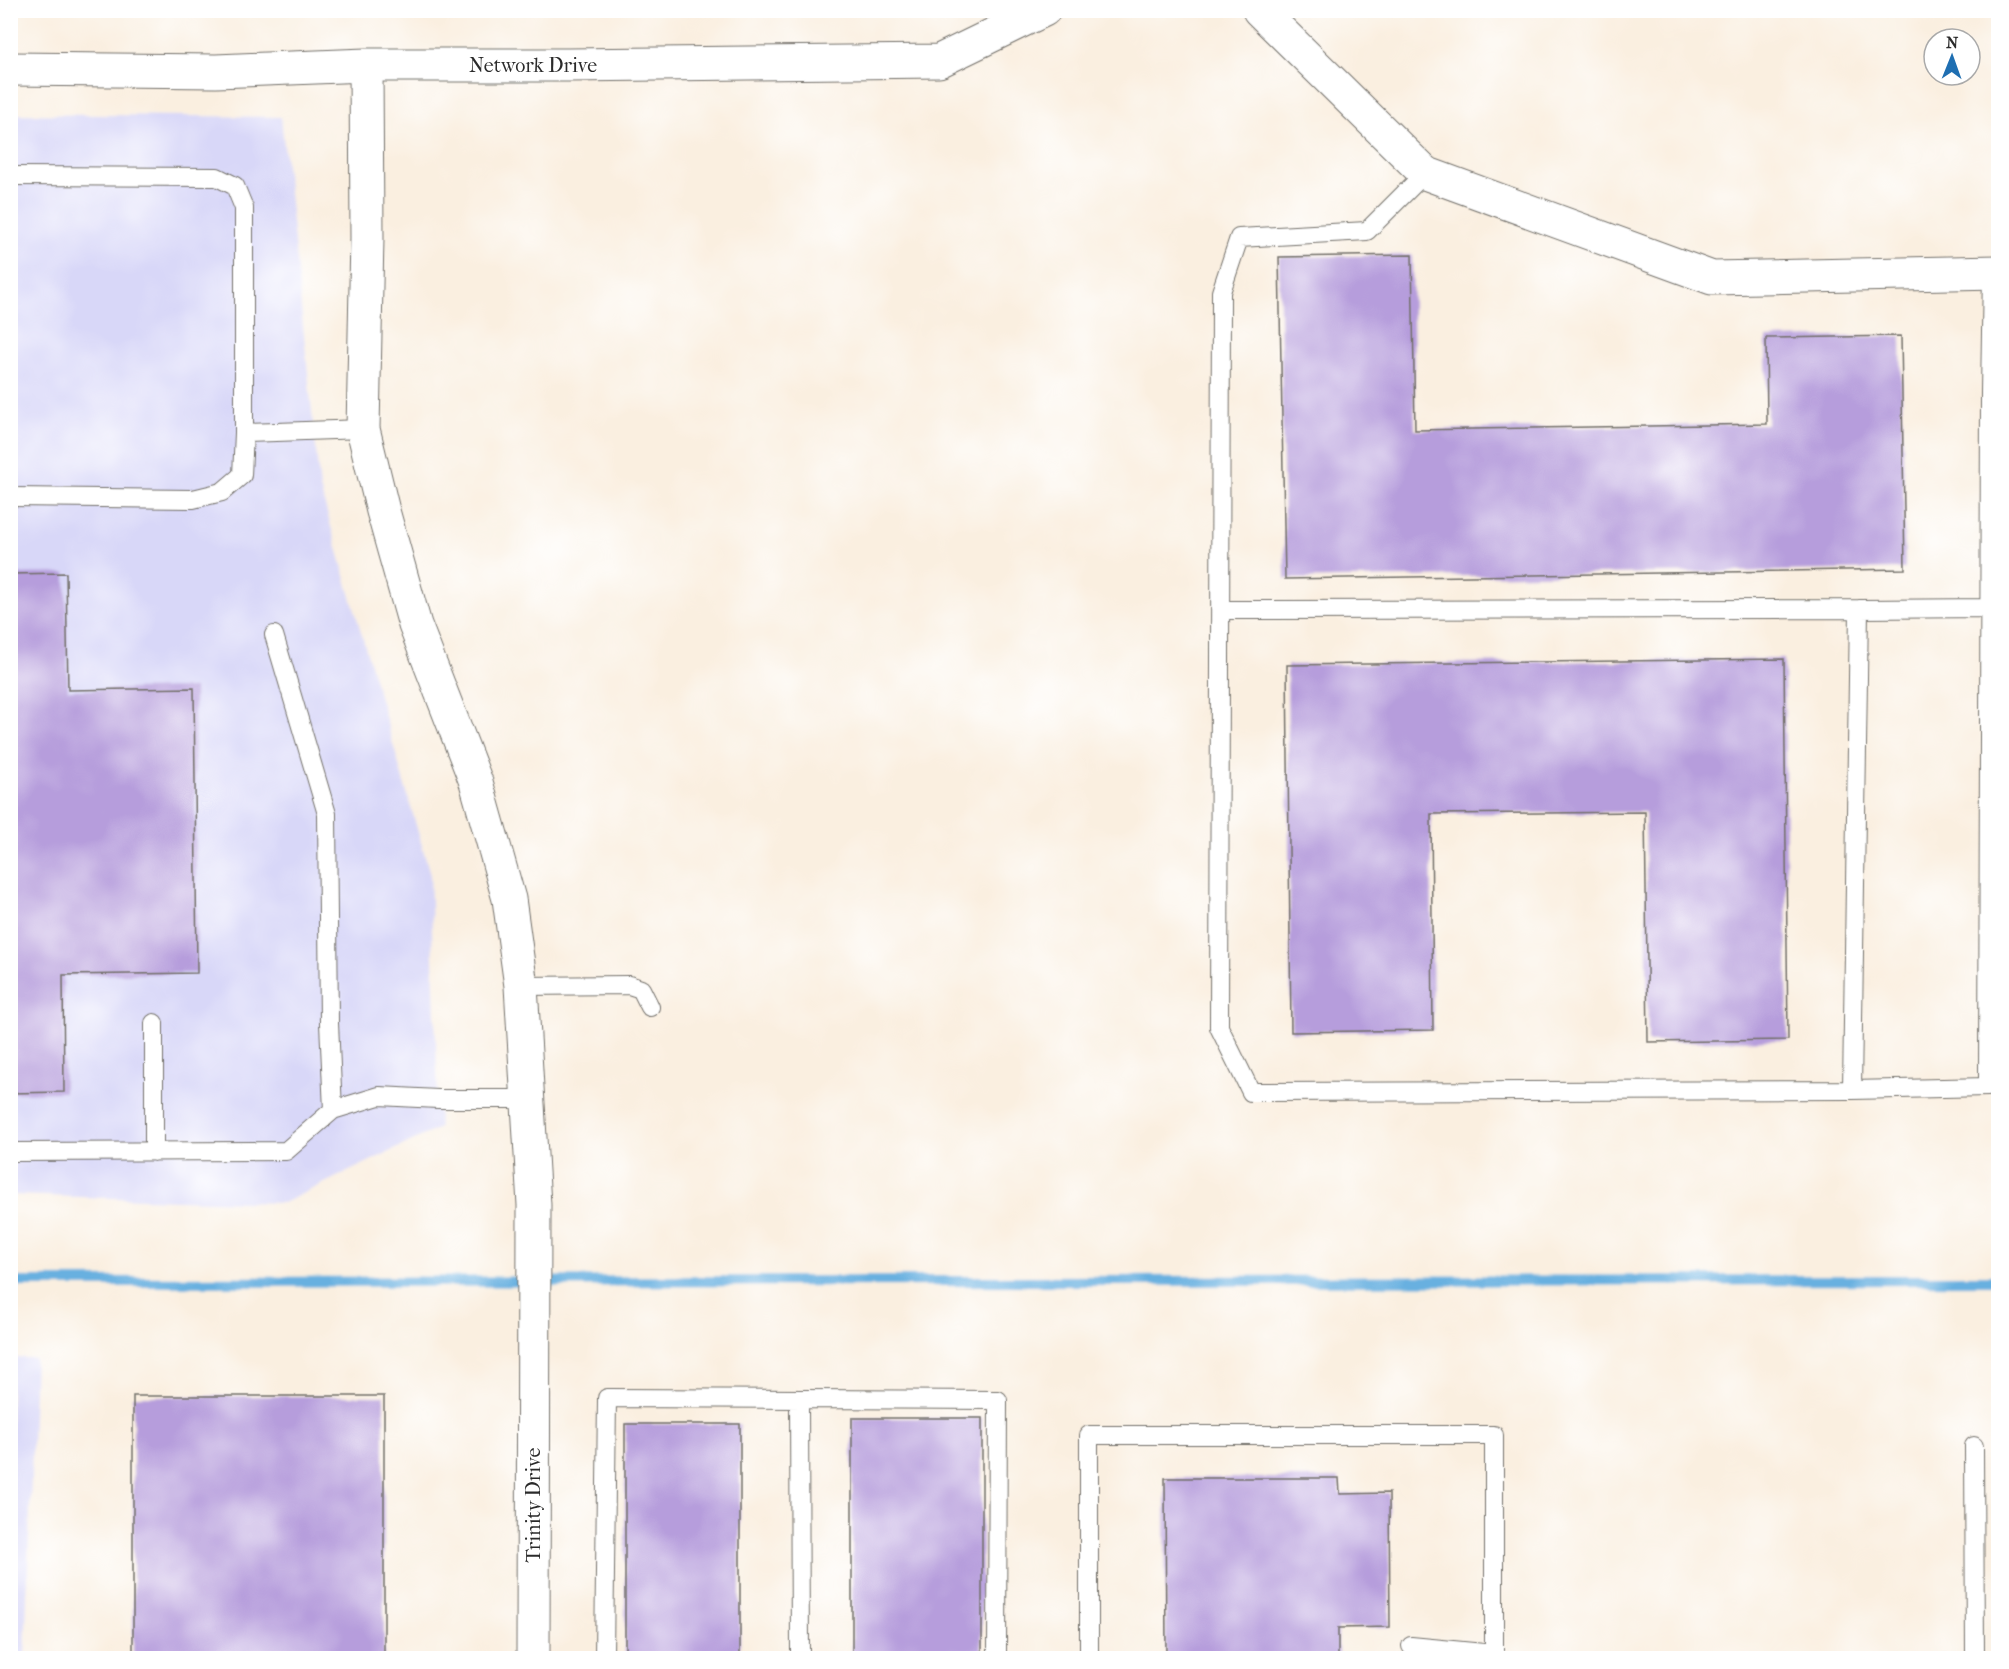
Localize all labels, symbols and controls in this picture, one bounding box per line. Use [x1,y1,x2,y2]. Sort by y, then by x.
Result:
north arrow [1922,27,1982,87]
text: N [1946,33,1959,52]
street label: Network Drive [469,54,597,77]
street label: Trinity Drive [522,1447,545,1562]

